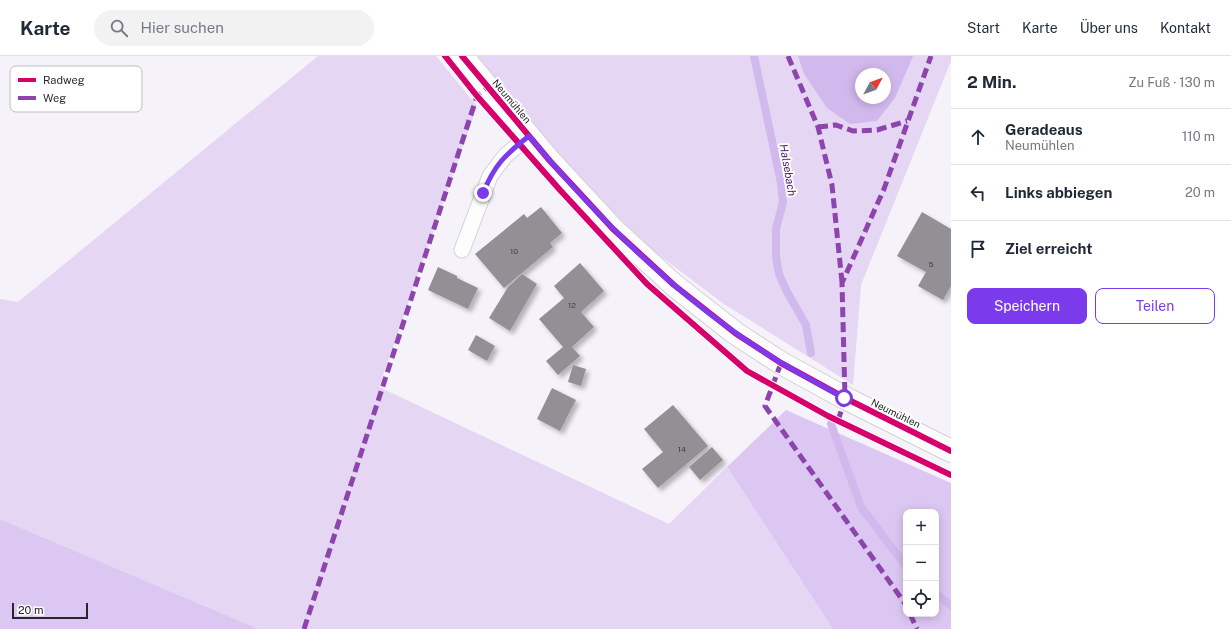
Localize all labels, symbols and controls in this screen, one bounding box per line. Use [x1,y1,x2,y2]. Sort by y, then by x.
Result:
search box [94,10,374,46]
text: Karte [20,17,70,39]
icon: search [108,17,130,39]
text: Hier suchen [140,19,224,36]
text: Start [967,20,1000,36]
text: Karte [1022,20,1058,36]
text: Über uns [1080,20,1138,36]
text: Kontakt [1160,20,1211,36]
legend [10,66,142,112]
north arrow [855,68,891,104]
text: 2 Min. [967,72,1016,92]
text: Radweg [43,74,85,86]
text: Zu Fuß · 130 m [1128,75,1215,90]
street label: Neumühlen [490,77,534,126]
text: Weg [43,92,66,104]
text: Geradeaus [1005,121,1083,138]
icon: ahead [967,126,989,148]
text: 110 m [1182,129,1215,144]
text: Neumühlen [1005,138,1075,153]
water label: Halsebach [778,143,798,197]
icon: left [967,182,989,204]
route end [474,184,492,202]
text: Links abbiegen [1005,184,1112,201]
text: 20 m [1185,185,1215,200]
icon: arrive [967,238,989,260]
text: Ziel erreicht [1005,240,1092,257]
house number: 10 [510,246,518,256]
house number: 5 [928,259,934,269]
button: Speichern [967,288,1087,324]
button: Teilen [1095,288,1215,324]
house number: 12 [568,300,576,310]
route start [835,389,853,407]
street label: Neumühlen [869,396,923,430]
house number: 14 [678,444,686,454]
map controls [903,509,939,617]
button: + [903,509,939,545]
button: − [903,545,939,581]
button: locate [903,581,939,617]
scale bar [12,601,88,620]
text: 20 m [18,604,43,616]

